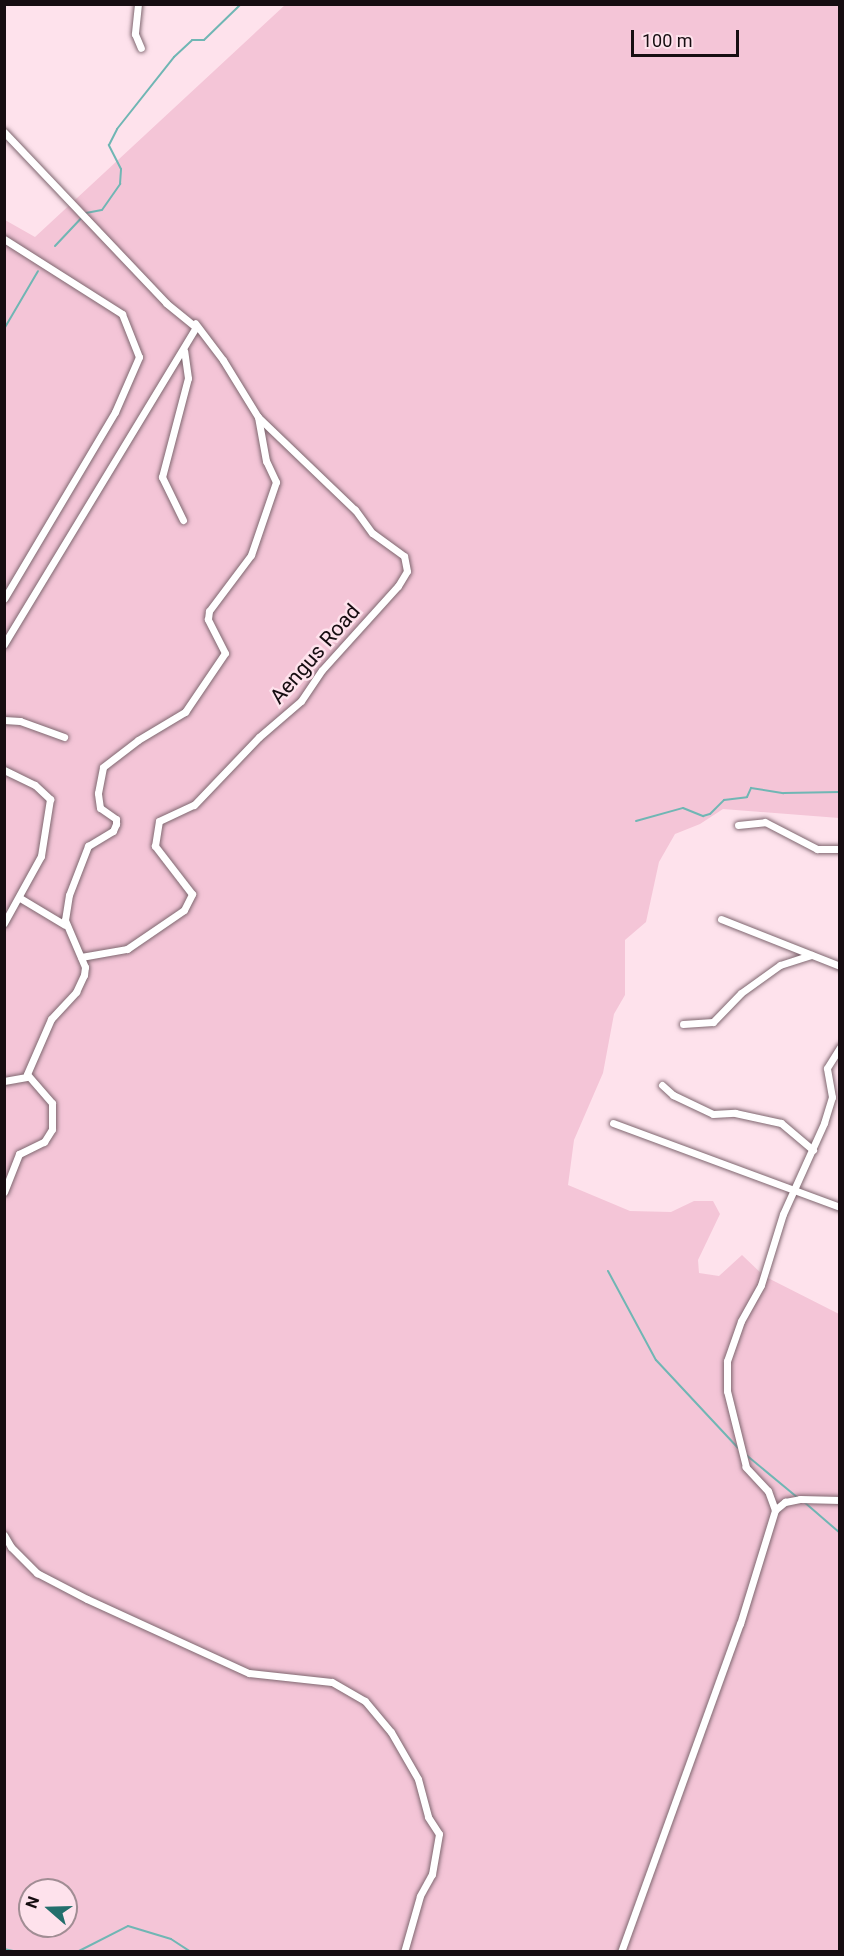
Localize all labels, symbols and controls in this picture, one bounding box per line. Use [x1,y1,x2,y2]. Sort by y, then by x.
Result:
scale bar [634,18,742,56]
text: 100 m [642,30,693,51]
street label: Aengus Road [265,599,365,709]
north arrow [18,1878,78,1938]
text: N [22,1894,43,1911]

